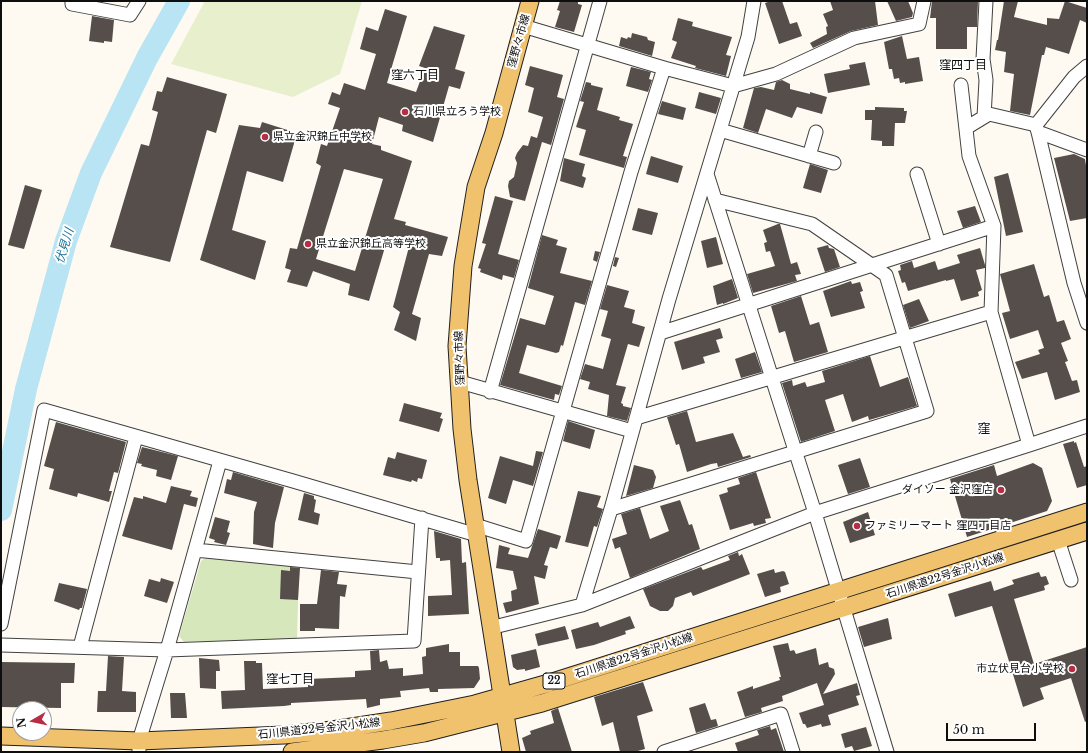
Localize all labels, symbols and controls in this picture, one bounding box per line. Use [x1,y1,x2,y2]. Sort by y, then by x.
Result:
street label: 窪野々市線 [505,13,533,69]
district label: 窪四丁目 [939,59,987,73]
district label: 窪六丁目 [391,69,439,83]
place label: 石川県立ろう学校 [413,105,501,119]
marker: 石川県立ろう学校 [400,107,410,117]
place label: 県立金沢錦丘中学校 [273,130,372,144]
marker: 県立金沢錦丘中学校 [260,132,270,142]
water label: 伏見川 [53,227,77,265]
place label: 県立金沢錦丘高等学校 [316,237,426,251]
marker: 県立金沢錦丘高等学校 [303,239,313,249]
street label: 窪野々市線 [452,330,468,386]
district label: 窪 [978,421,990,437]
place label: ダイソー 金沢窪店 [902,483,993,497]
marker: ダイソー 金沢窪店 [996,485,1006,495]
place label: ファミリーマート 窪四丁目店 [865,519,1011,533]
marker: ファミリーマート 窪四丁目店 [852,521,862,531]
street label: 石川県道22号金沢小松線 [884,551,1006,601]
street label: 石川県道22号金沢小松線 [573,631,695,681]
place label: 市立伏見台小学校 [976,662,1064,676]
marker: 市立伏見台小学校 [1067,664,1077,674]
district label: 窪七丁目 [266,673,314,687]
road number: 22 [543,673,565,689]
north arrow [12,701,52,741]
scale bar [948,715,1038,741]
street label: 石川県道22号金沢小松線 [257,716,381,742]
text: N [13,717,29,729]
text: 50 m [953,722,985,737]

